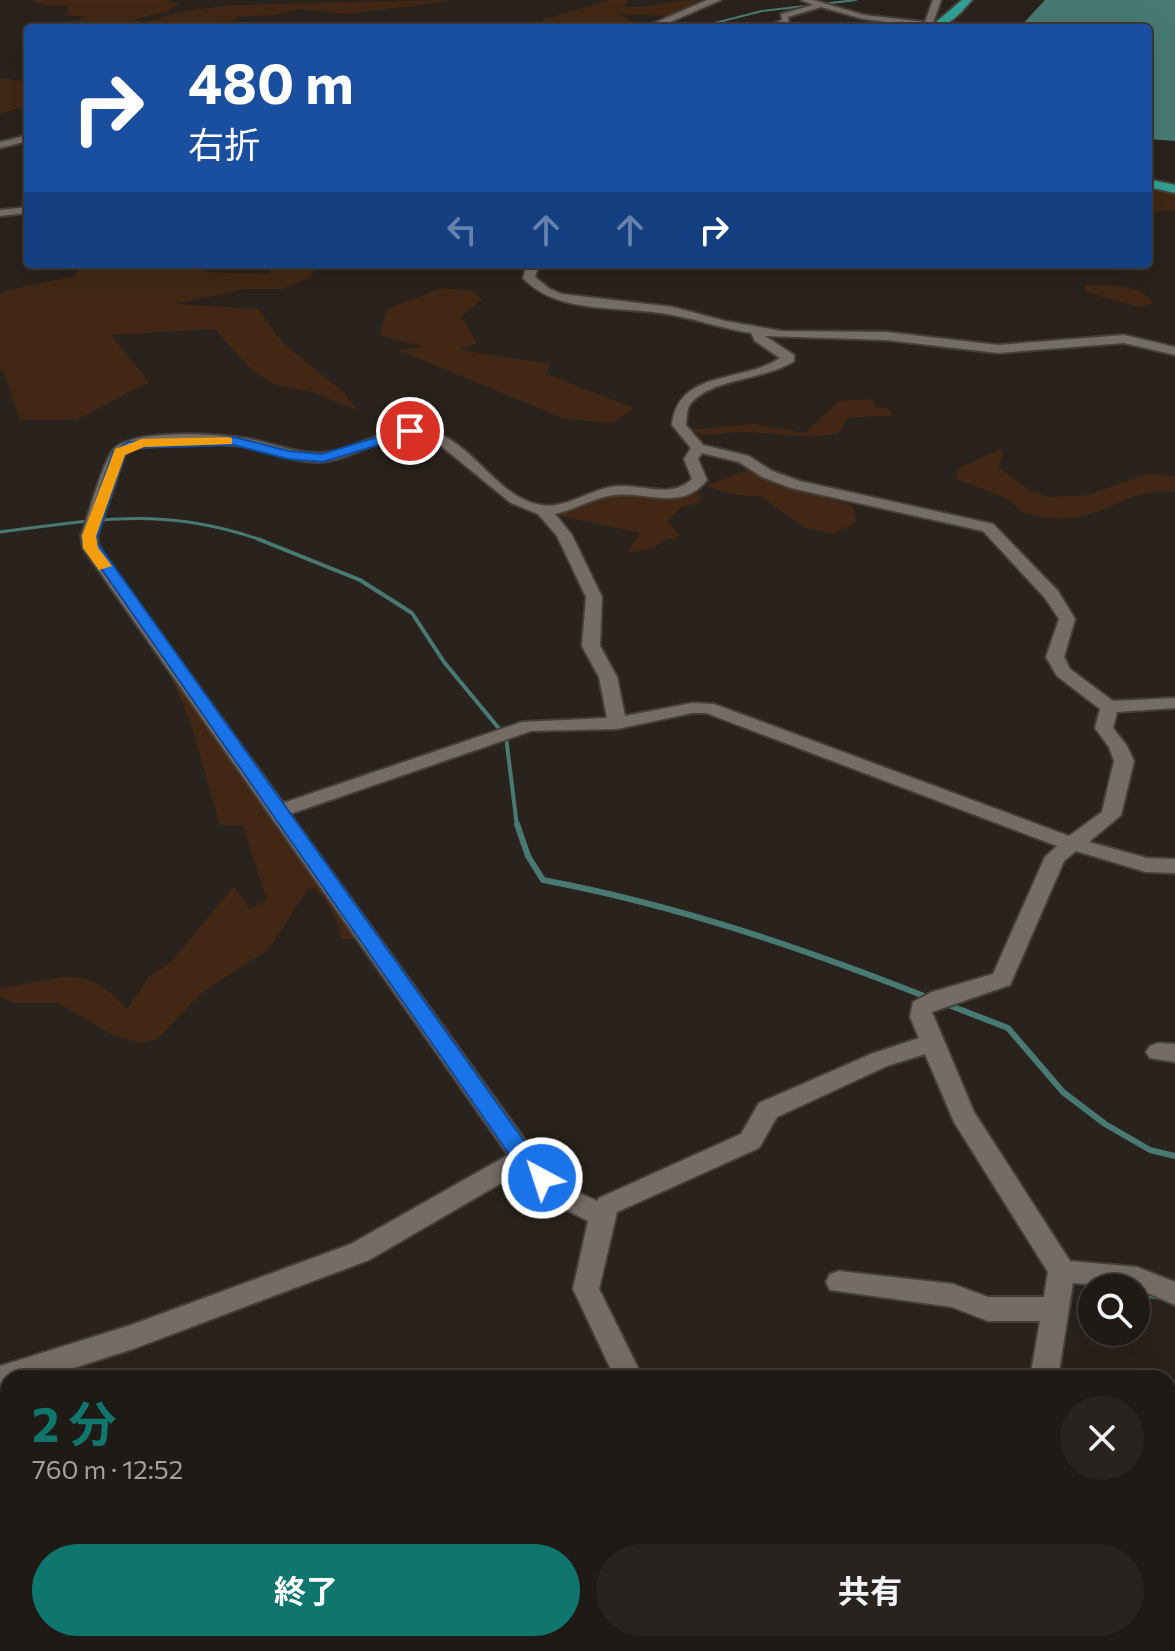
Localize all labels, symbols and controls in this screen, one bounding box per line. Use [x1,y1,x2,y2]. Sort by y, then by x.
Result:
text: 480 m [188,47,354,116]
icon: right [56,56,160,160]
text: 右折 [188,121,260,165]
icon: left [440,208,484,252]
icon: ahead [524,208,568,252]
icon: ahead [608,208,652,252]
icon: right [692,208,736,252]
pin [376,397,444,465]
icon: arrive [388,409,432,453]
position arrow [500,1136,584,1220]
map controls [1078,1274,1150,1346]
button: search [1078,1274,1150,1346]
text: 2 分 [32,1393,116,1452]
button: close [1060,1396,1144,1480]
text: 760 m · 12:52 [32,1453,183,1484]
button: 終了 [32,1544,580,1636]
button: 共有 [596,1544,1144,1636]

